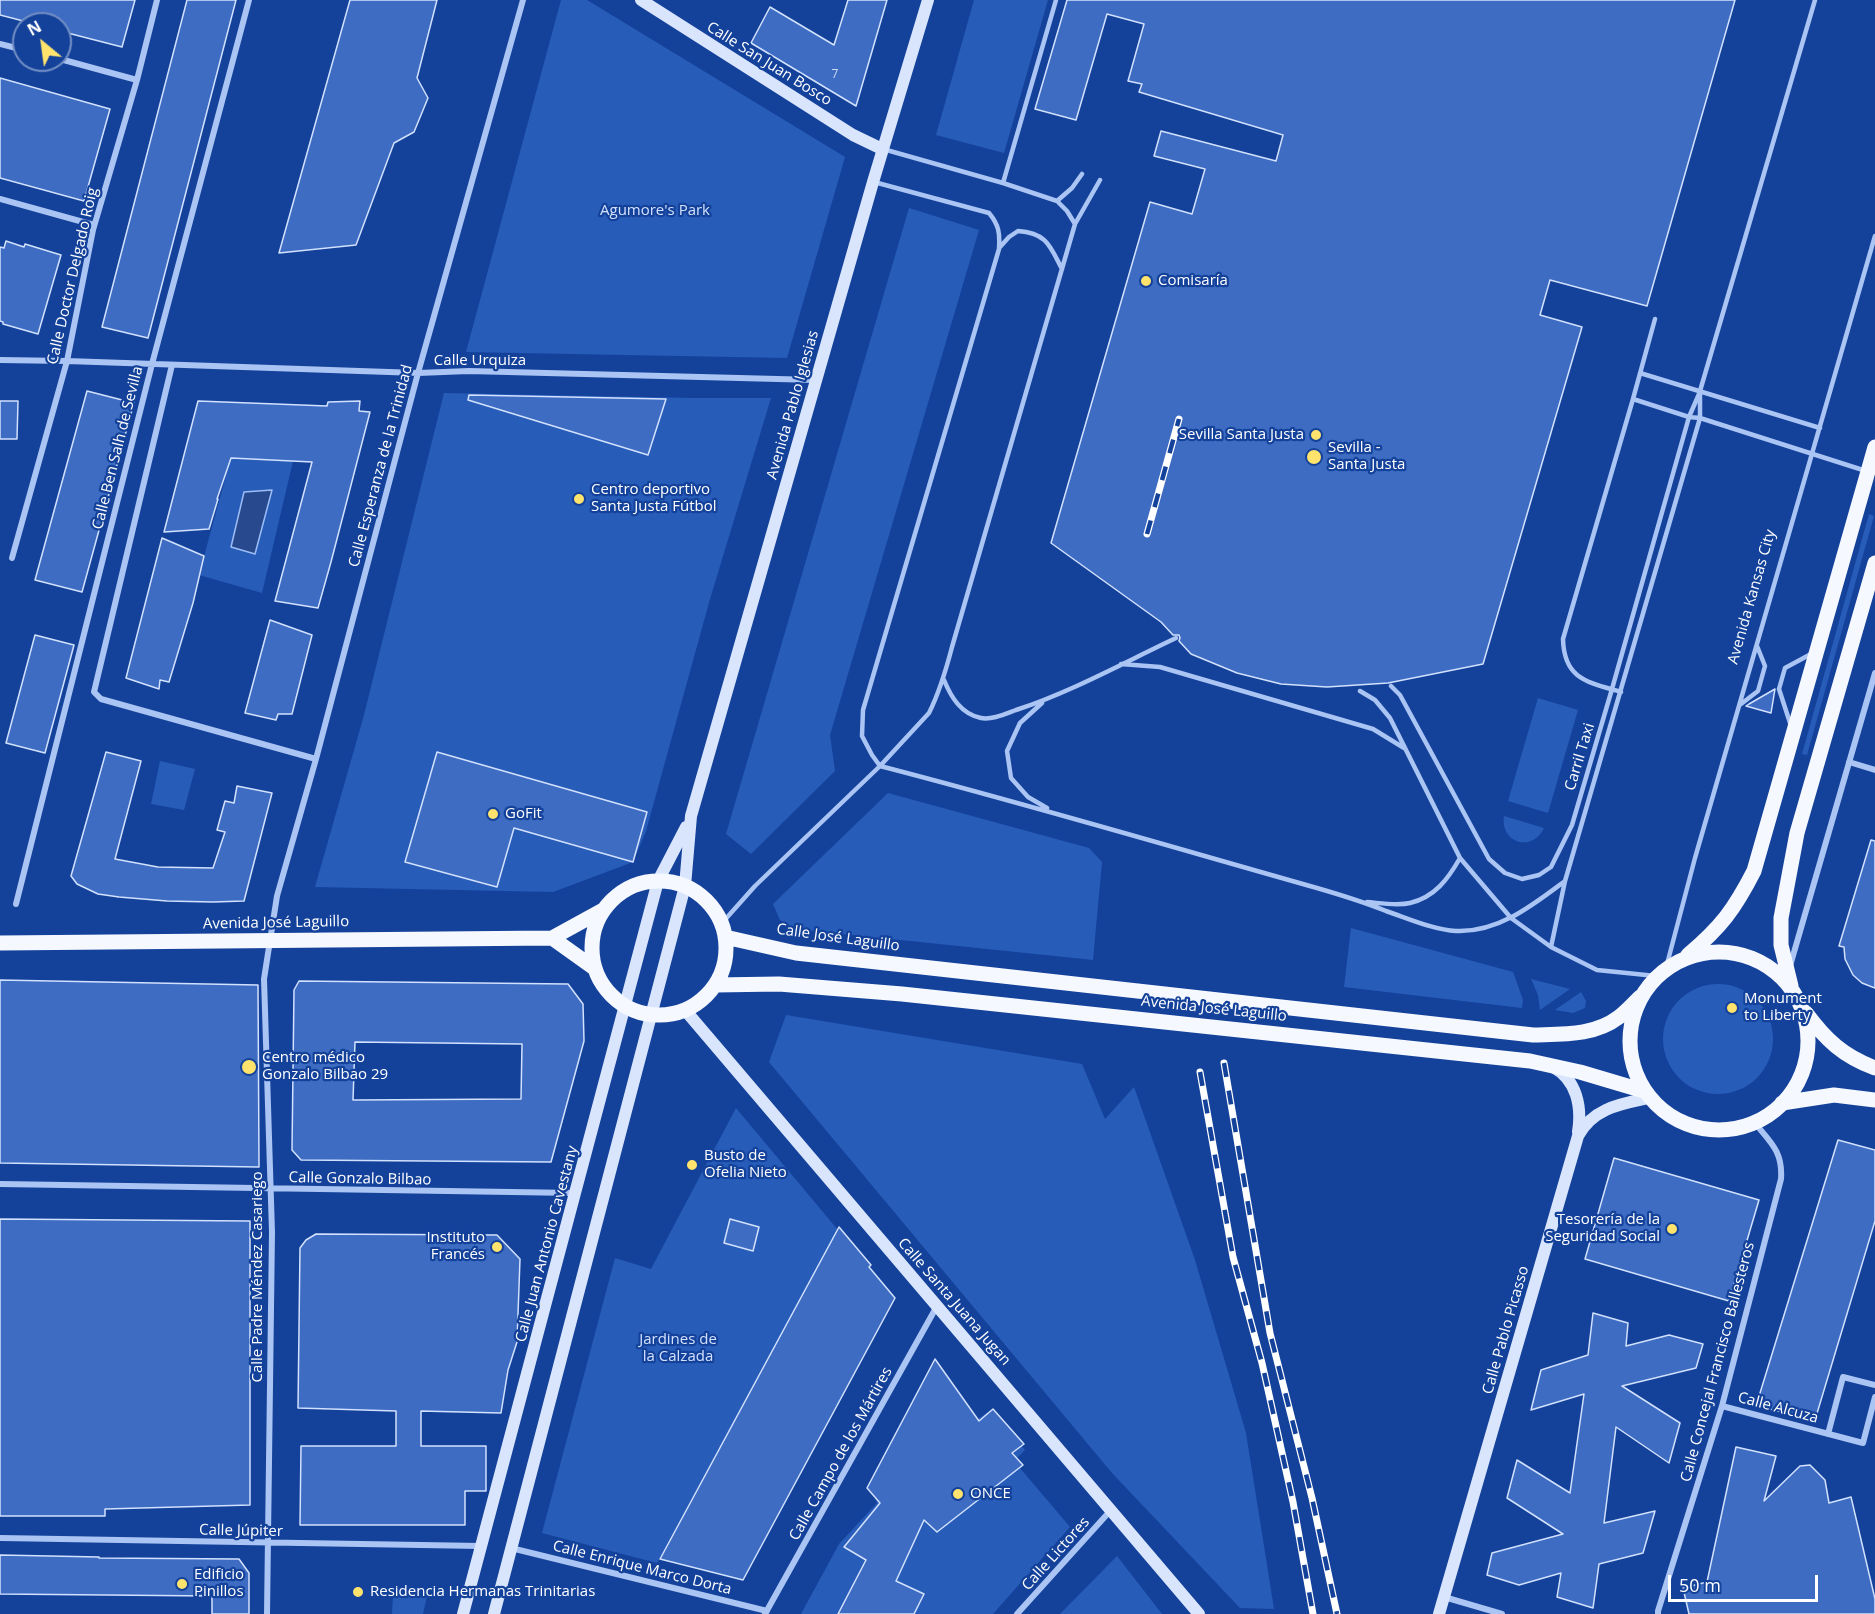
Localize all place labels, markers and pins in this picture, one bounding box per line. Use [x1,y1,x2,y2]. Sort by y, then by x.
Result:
place label: Comisaría [1158,272,1228,290]
marker: Comisaría [1139,274,1153,288]
place label: Sevilla Santa Justa [1179,426,1304,444]
marker: Sevilla Santa Justa [1309,428,1323,442]
place label: Sevilla - Santa Justa [1328,439,1405,474]
marker: Sevilla - Santa Justa [1305,448,1323,466]
place label: Centro deportivo Santa Justa Fútbol [591,481,717,516]
marker: Centro deportivo Santa Justa Fútbol [572,492,586,506]
place label: GoFit [505,805,542,823]
marker: GoFit [486,807,500,821]
place label: Monument to Liberty [1744,990,1822,1025]
marker: Monument to Liberty [1725,1001,1739,1015]
place label: Centro médico Gonzalo Bilbao 29 [262,1049,388,1084]
marker: Centro médico Gonzalo Bilbao 29 [240,1058,258,1076]
place label: Busto de Ofelia Nieto [704,1147,787,1182]
marker: Busto de Ofelia Nieto [685,1158,699,1172]
place label: Tesorería de la Seguridad Social [1545,1211,1660,1246]
marker: Tesorería de la Seguridad Social [1665,1222,1679,1236]
place label: Instituto Francés [426,1229,485,1264]
marker: Instituto Francés [490,1240,504,1254]
place label: ONCE [970,1485,1011,1503]
marker: ONCE [951,1487,965,1501]
place label: Edificio Pinillos [194,1566,244,1601]
marker: Edificio Pinillos [175,1577,189,1591]
place label: Residencia Hermanas Trinitarias [370,1583,595,1601]
marker: Residencia Hermanas Trinitarias [351,1585,365,1599]

